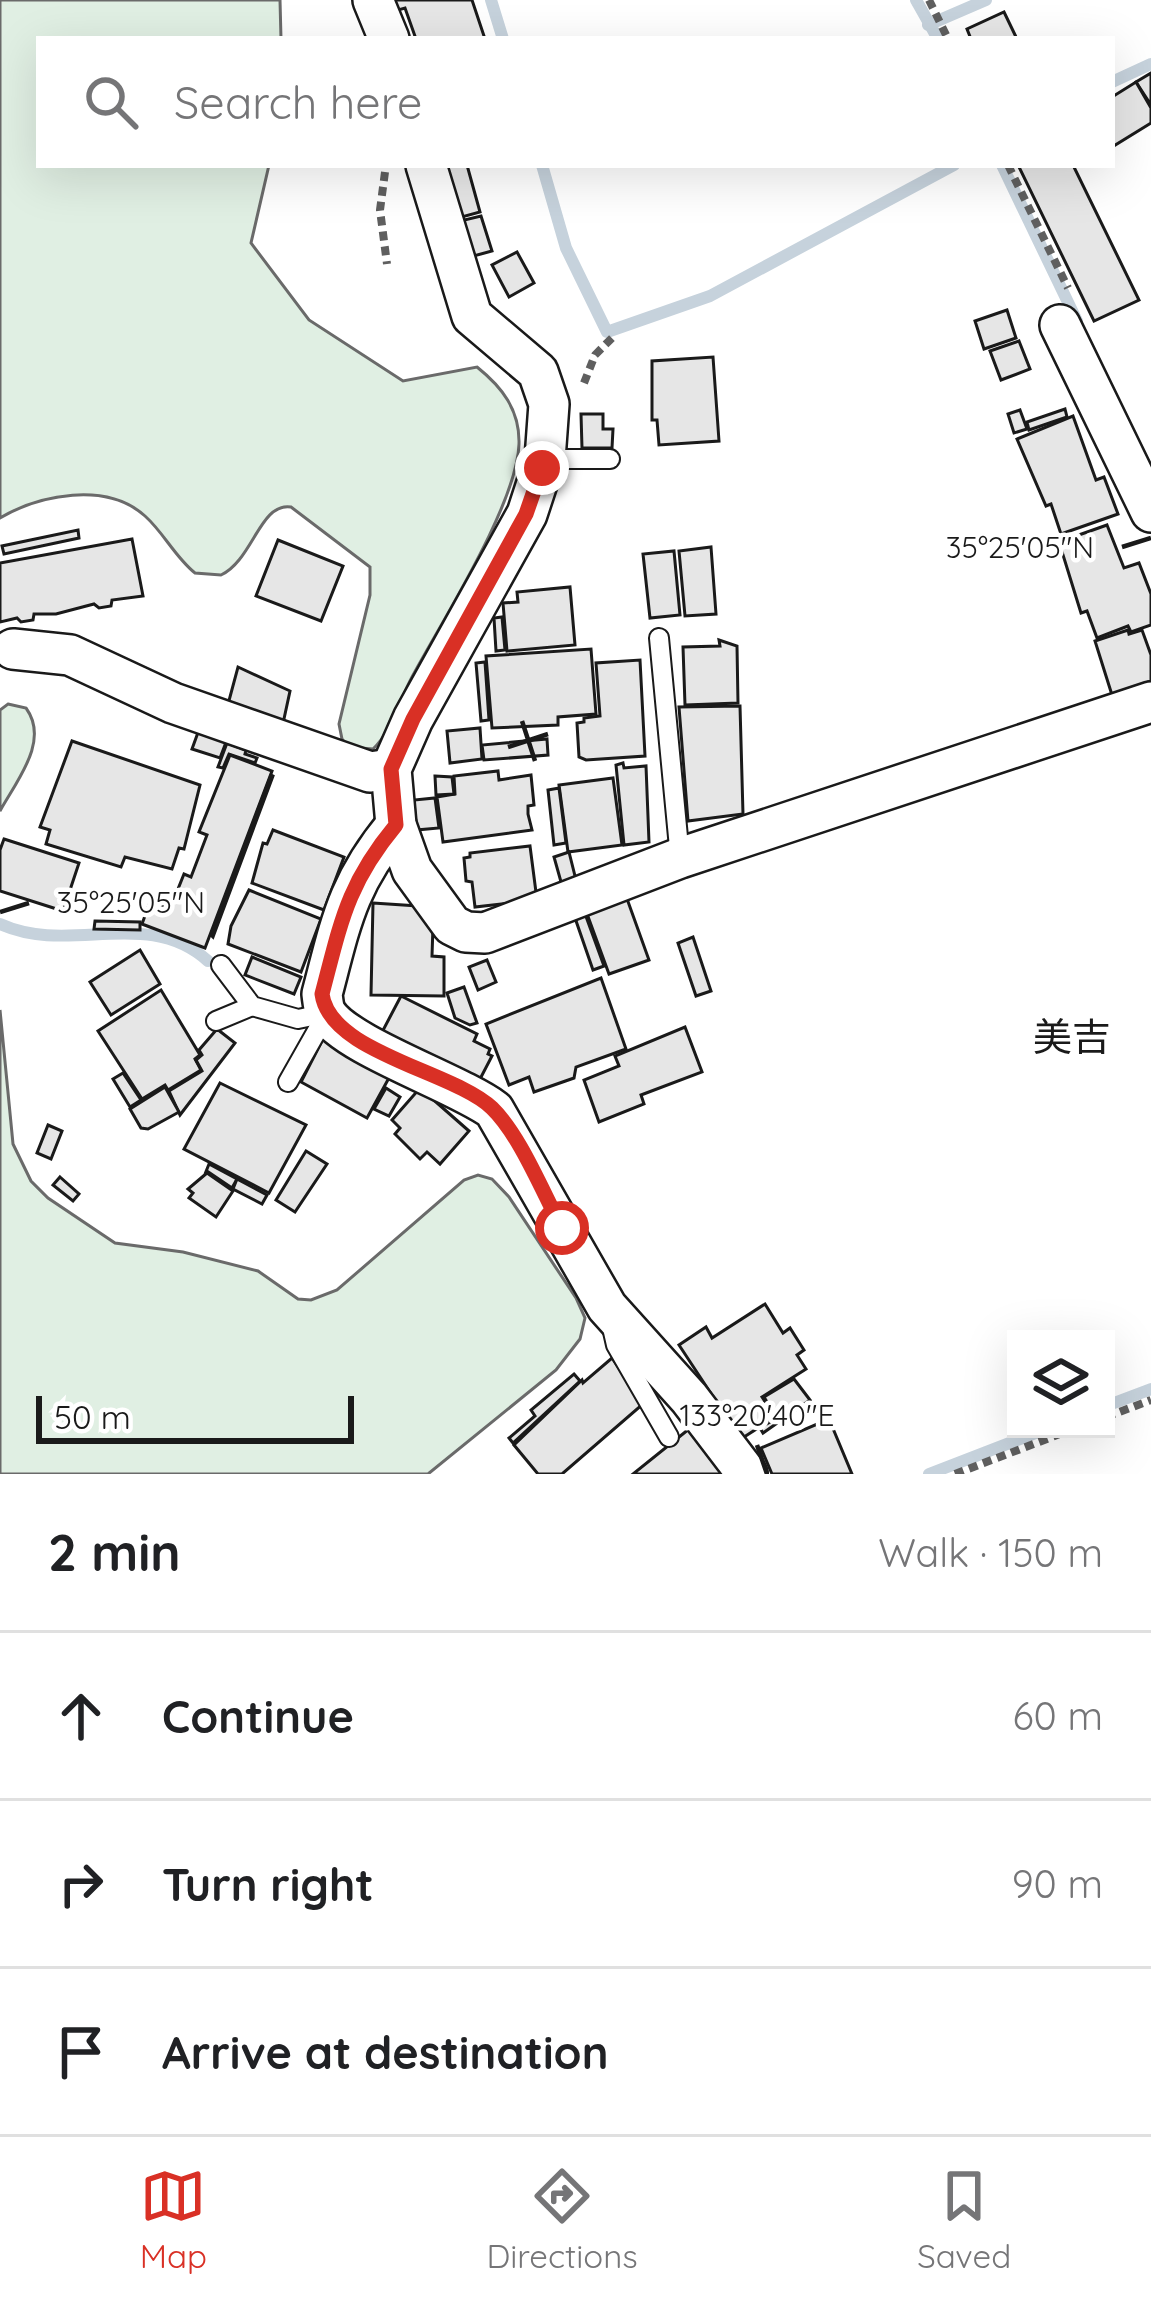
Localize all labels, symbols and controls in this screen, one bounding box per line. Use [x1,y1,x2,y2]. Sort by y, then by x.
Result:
search box [36,36,1115,168]
icon: search [78,69,144,135]
text: Search here [174,74,422,130]
route end [515,441,569,495]
text: 35°25'05"N [946,528,1094,566]
text: 35°25'05"N [57,883,205,921]
district label: 美吉 [1033,1012,1111,1061]
route start [535,1201,589,1255]
map controls [1007,1330,1115,1438]
button: layers [1007,1330,1115,1438]
scale bar [36,1390,354,1443]
text: 50 m [54,1396,131,1437]
text: 133°20'40"E [680,1396,834,1434]
text: 2 min [48,1520,181,1584]
text: Walk · 150 m [878,1528,1103,1577]
icon: ahead [48,1683,114,1749]
text: Continue [162,1688,354,1744]
text: 60 m [1013,1691,1103,1740]
icon: right [48,1851,114,1917]
text: Turn right [162,1856,374,1912]
text: 90 m [1012,1859,1103,1908]
icon: arrive [48,2019,114,2085]
text: Arrive at destination [162,2024,608,2080]
tab: Map [140,2163,207,2276]
tab: Directions [486,2163,638,2276]
tab: Saved [917,2163,1011,2276]

